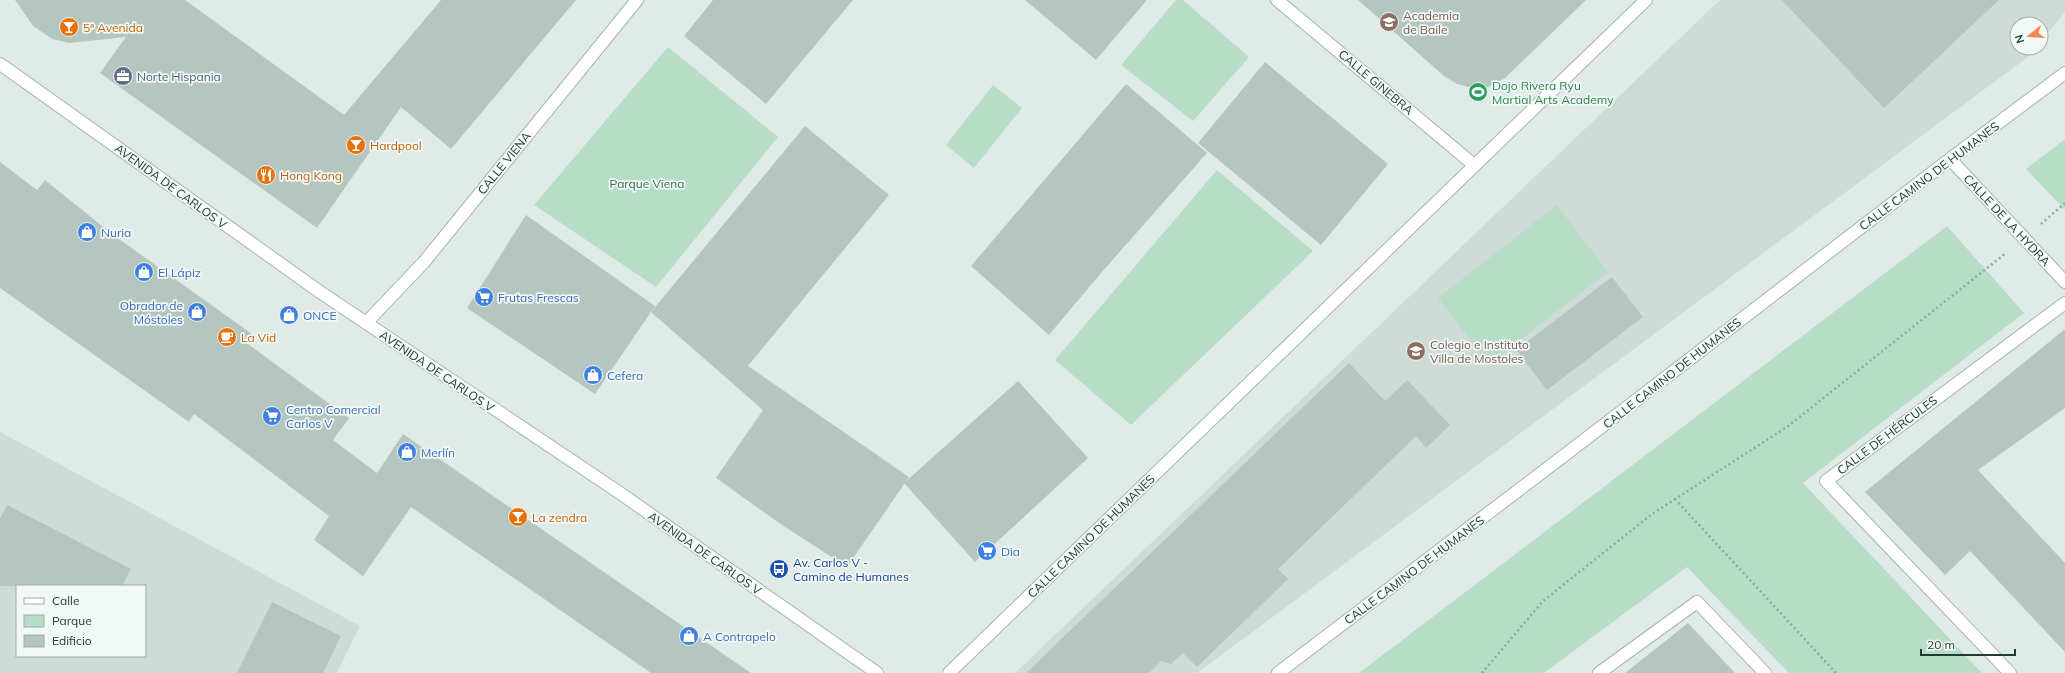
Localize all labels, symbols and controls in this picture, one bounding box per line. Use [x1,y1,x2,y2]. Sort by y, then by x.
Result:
place label: Academia de Baile [1403,8,1459,37]
school or university icon: Academia de Baile [1378,11,1400,33]
bar icon: 5ª Avenida [58,16,80,38]
north arrow [2009,16,2049,56]
place label: 5ª Avenida [83,20,143,35]
text: N [2012,33,2027,45]
street label: CALLE GINEBRA [1336,46,1417,118]
office icon: Norte Hispania [112,65,134,87]
place label: Norte Hispania [137,69,221,84]
place label: Dojo Rivera Ryu Martial Arts Academy [1492,78,1614,107]
sports icon: Dojo Rivera Ryu Martial Arts Academy [1467,81,1489,103]
street label: CALLE CAMINO DE HUMANES [1856,118,2002,234]
street label: CALLE VIENA [474,128,534,197]
bar icon: Hardpool [345,134,367,156]
place label: Hardpool [370,138,422,153]
street label: AVENIDA DE CARLOS V [112,140,231,232]
restaurant icon: Hong Kong [255,164,277,186]
place label: Hong Kong [280,168,342,183]
street label: CALLE DE LA HYDRA [1961,171,2054,269]
park label: Parque Viena [610,176,684,191]
shop icon: Nuria [76,221,98,243]
place label: Nuria [101,225,131,240]
shop icon: El Lápiz [133,261,155,283]
place label: El Lápiz [158,265,201,280]
supermarket icon: Frutas Frescas [473,286,495,308]
place label: Frutas Frescas [498,290,579,305]
place label: Obrador de Móstoles [120,298,183,327]
shop icon: Obrador de Móstoles [186,301,208,323]
shop icon: ONCE [278,304,300,326]
place label: ONCE [303,308,337,323]
street label: CALLE CAMINO DE HUMANES [1600,314,1744,432]
cafe icon: La Vid [216,326,238,348]
street label: AVENIDA DE CARLOS V [377,327,498,415]
place label: La Vid [241,330,276,345]
place label: Colegio e Instituto Villa de Mostoles [1430,337,1529,366]
school or university icon: Colegio e Instituto Villa de Mostoles [1405,340,1427,362]
shop icon: Cefera [582,364,604,386]
place label: Cefera [607,368,643,383]
street label: CALLE DE HÉRCULES [1834,392,1940,478]
place label: Centro Comercial Carlos V [286,402,381,431]
supermarket icon: Centro Comercial Carlos V [261,405,283,427]
shop icon: Merlín [396,441,418,463]
place label: Merlín [421,445,455,460]
street label: CALLE CAMINO DE HUMANES [1024,471,1158,601]
bar icon: La zendra [507,506,529,528]
street label: AVENIDA DE CARLOS V [645,508,765,598]
place label: La zendra [532,510,587,525]
street label: CALLE CAMINO DE HUMANES [1341,512,1487,628]
supermarket icon: Dia [976,540,998,562]
place label: Dia [1001,544,1020,559]
place label: Av. Carlos V - Camino de Humanes [793,555,909,584]
bus stop icon: Av. Carlos V - Camino de Humanes [768,558,790,580]
legend [16,585,146,657]
text: Calle [52,593,79,608]
text: Parque [52,613,92,628]
shop icon: A Contrapelo [678,625,700,647]
place label: A Contrapelo [703,629,776,644]
scale bar [1921,631,2015,657]
text: Edificio [52,633,92,648]
text: 20 m [1927,637,1955,652]

